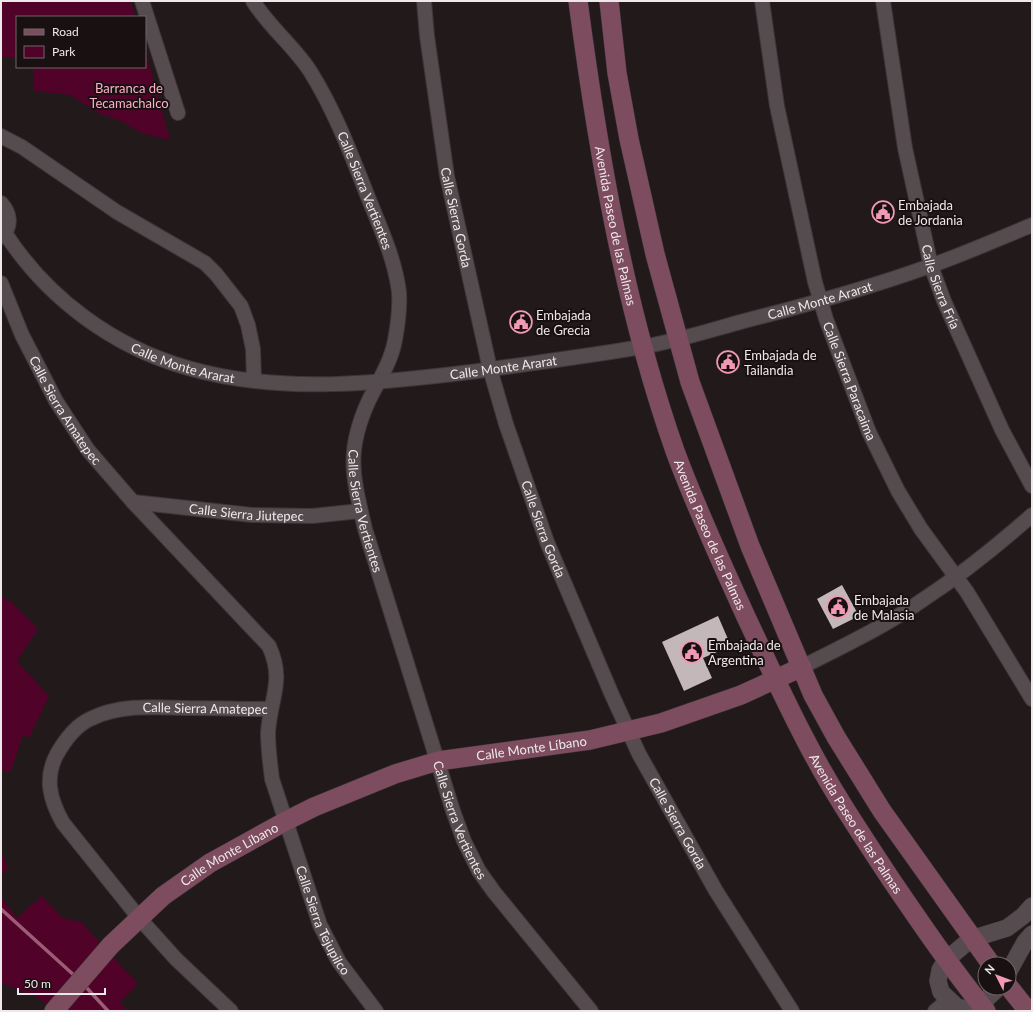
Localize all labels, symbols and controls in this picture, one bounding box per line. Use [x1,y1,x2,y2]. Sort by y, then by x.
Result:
legend [16,16,146,68]
text: Road [52,24,79,39]
text: Park [52,44,76,59]
park label: Barranca de Tecamachalco [89,80,169,111]
street label: Calle Sierra Vertientes [334,129,396,252]
street label: Avenida Paseo de las Palmas [592,145,640,308]
street label: Calle Sierra Gorda [438,166,475,269]
place label: Embajada de Jordania [898,197,963,228]
public building icon: Embajada de Jordania [870,199,896,225]
street label: Calle Sierra Fría [918,243,963,331]
street label: Calle Monte Ararat [766,278,874,323]
place label: Embajada de Grecia [536,307,591,338]
public building icon: Embajada de Grecia [508,309,534,335]
street label: Calle Sierra Paracaima [820,319,880,443]
street label: Calle Monte Ararat [128,339,236,386]
place label: Embajada de Tailandia [744,347,817,378]
public building icon: Embajada de Tailandia [715,349,741,375]
street label: Calle Monte Ararat [449,352,558,382]
street label: Calle Sierra Amatepec [26,353,105,468]
street label: Calle Sierra Vertientes [345,449,386,575]
street label: Avenida Paseo de las Palmas [671,457,750,613]
street label: Calle Sierra Gorda [518,478,569,580]
street label: Calle Sierra Jiutepec [188,500,304,524]
place label: Embajada de Malasia [854,592,915,623]
public building icon: Embajada de Malasia [825,594,851,620]
place label: Embajada de Argentina [708,637,781,668]
public building icon: Embajada de Argentina [679,639,705,665]
street label: Calle Sierra Amatepec [142,699,268,717]
street label: Calle Monte Líbano [475,733,588,764]
street label: Avenida Paseo de las Palmas [806,751,906,897]
street label: Calle Sierra Vertientes [430,759,490,883]
street label: Calle Sierra Gorda [646,775,710,872]
street label: Calle Monte Líbano [177,819,281,889]
street label: Calle Sierra Tejupilco [293,863,354,978]
north arrow [977,956,1017,996]
text: N [982,961,997,976]
scale bar [18,970,105,996]
text: 50 m [24,976,51,991]

